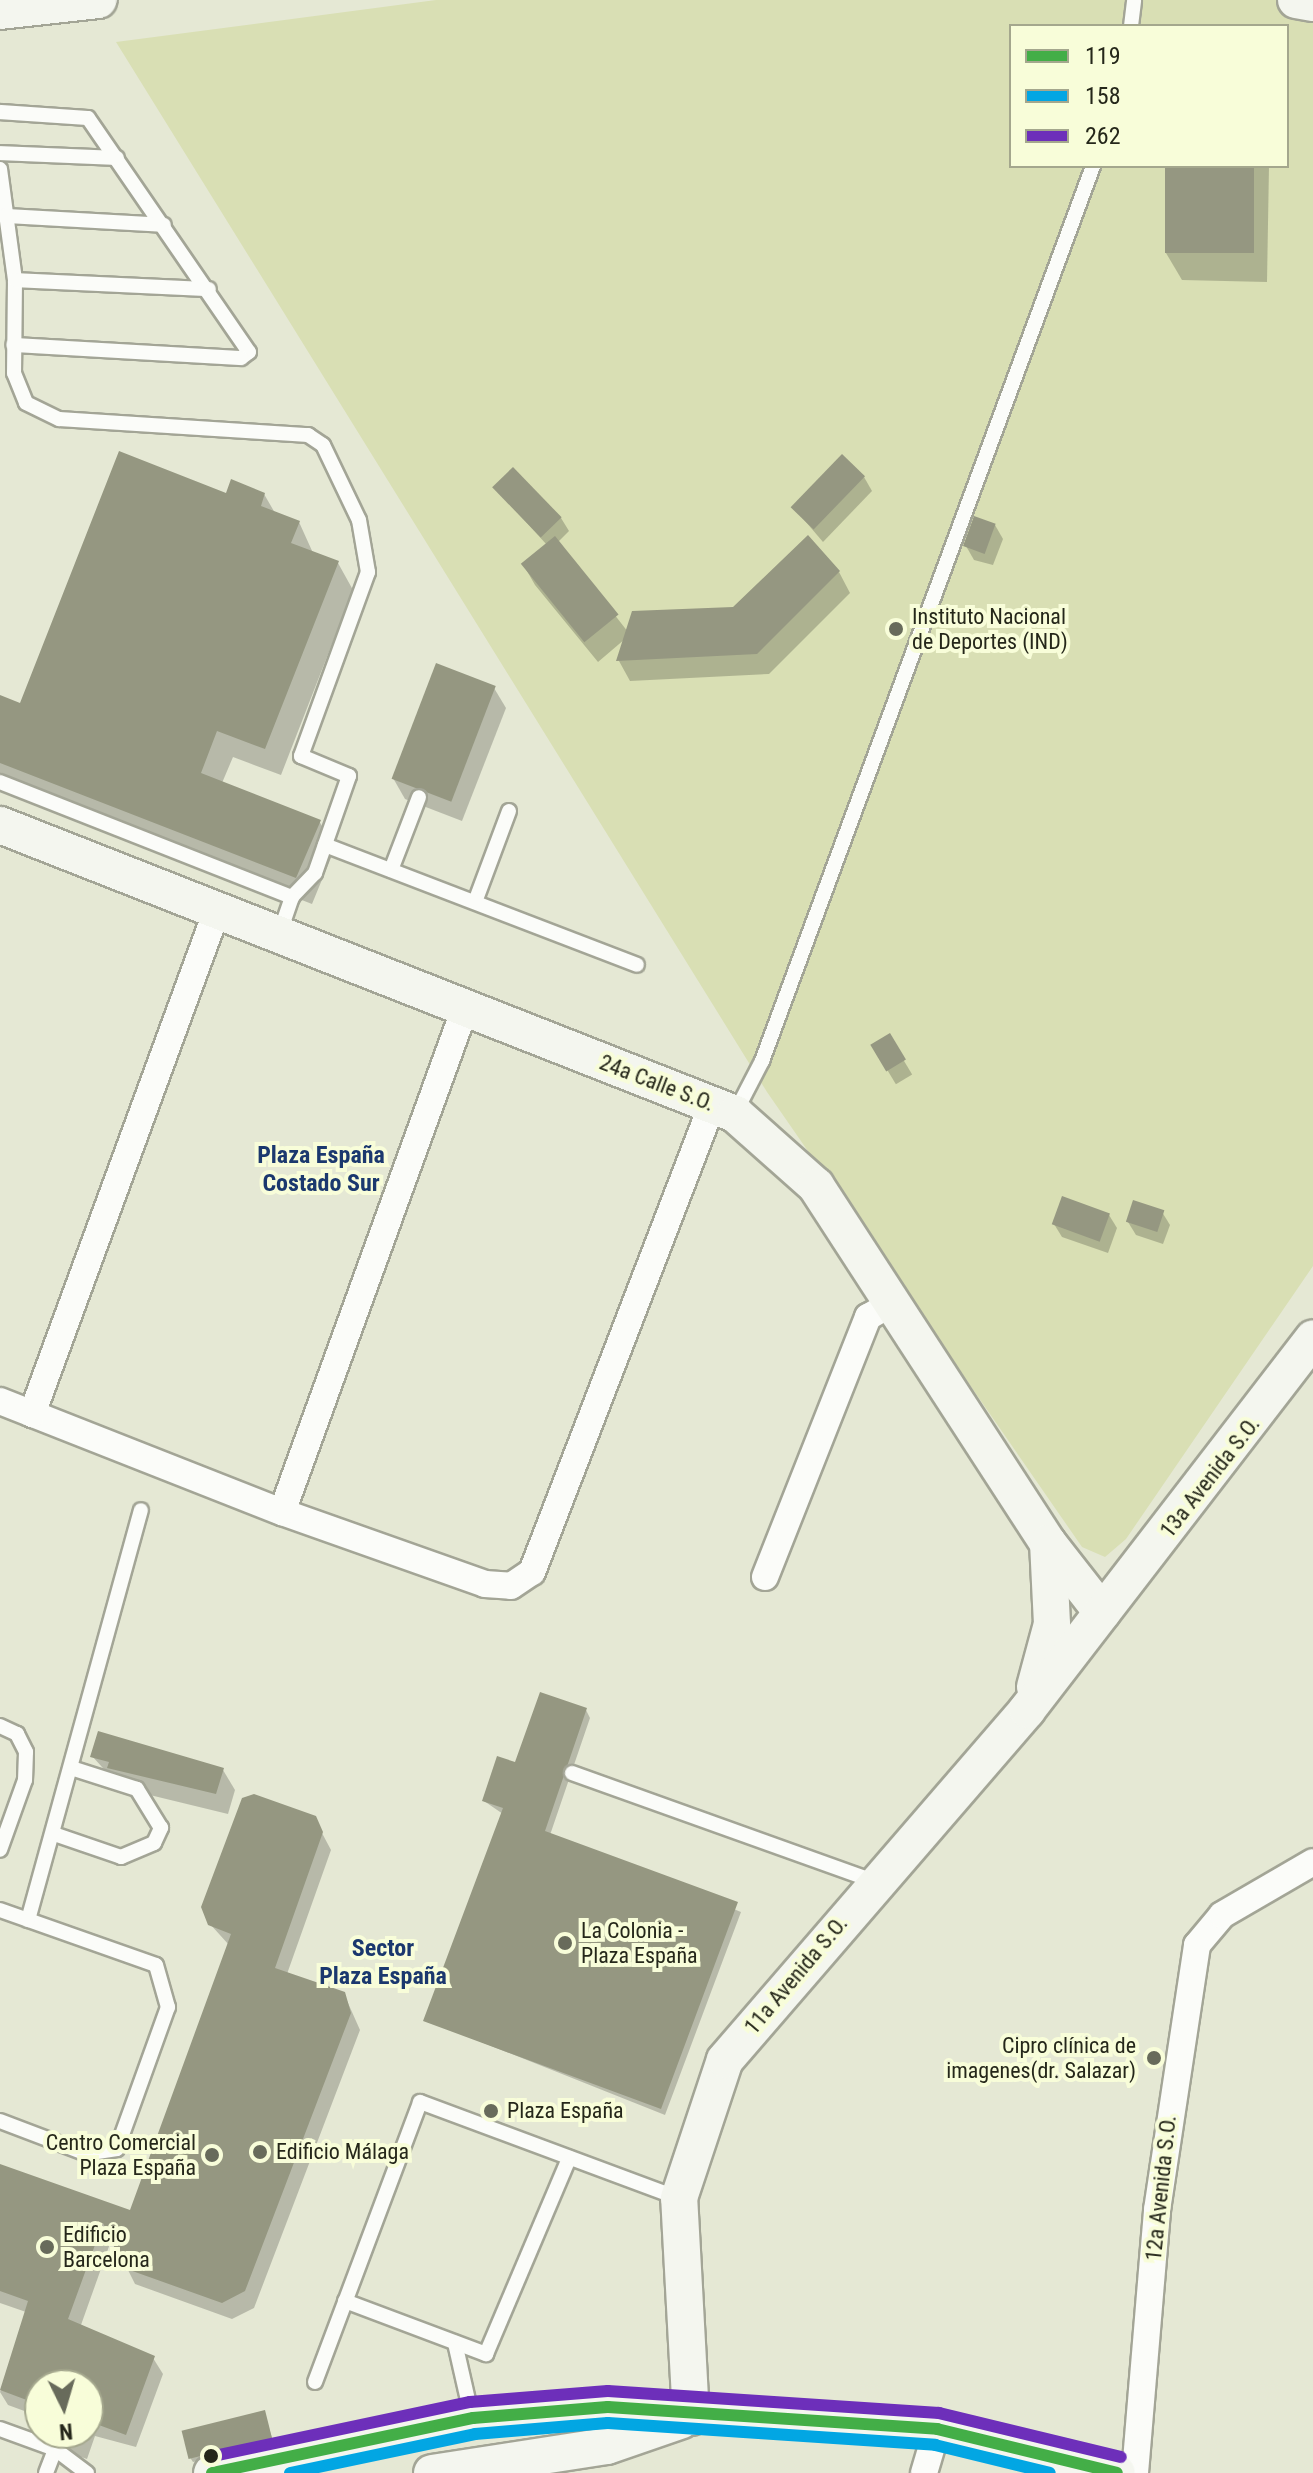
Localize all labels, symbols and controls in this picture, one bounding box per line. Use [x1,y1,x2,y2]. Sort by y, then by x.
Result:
legend [1009,24,1289,168]
text: 119 [1085,42,1121,70]
text: 158 [1085,82,1121,110]
text: 262 [1085,122,1121,150]
place label: Instituto Nacional de Deportes (IND) [912,603,1068,654]
marker: Instituto Nacional de Deportes (IND) [887,620,905,638]
street label: 24a Calle S.O. [596,1049,718,1117]
district label: Plaza España Costado Sur [257,1142,385,1198]
street label: 13a Avenida S.O. [1155,1411,1265,1543]
street label: 11a Avenida S.O. [739,1910,853,2040]
place label: La Colonia - Plaza España [581,1917,698,1968]
marker: La Colonia - Plaza España [556,1934,574,1952]
district label: Sector Plaza España [319,1935,447,1991]
place label: Cipro clínica de imagenes(dr. Salazar) [946,2032,1136,2084]
marker: Cipro clínica de imagenes(dr. Salazar) [1143,2047,1165,2069]
place label: Plaza España [507,2098,624,2124]
marker: Plaza España [482,2102,500,2120]
street label: 12a Avenida S.O. [1140,2114,1182,2262]
place label: Centro Comercial Plaza España [46,2129,196,2180]
place label: Edificio Málaga [276,2139,409,2165]
marker: Edificio Málaga [251,2143,269,2161]
marker: Centro Comercial Plaza España [203,2146,221,2164]
place label: Edificio Barcelona [63,2221,150,2272]
marker: Edificio Barcelona [38,2238,56,2256]
north arrow [24,2369,104,2449]
text: N [58,2418,74,2444]
unlabelled marker [203,2448,219,2464]

